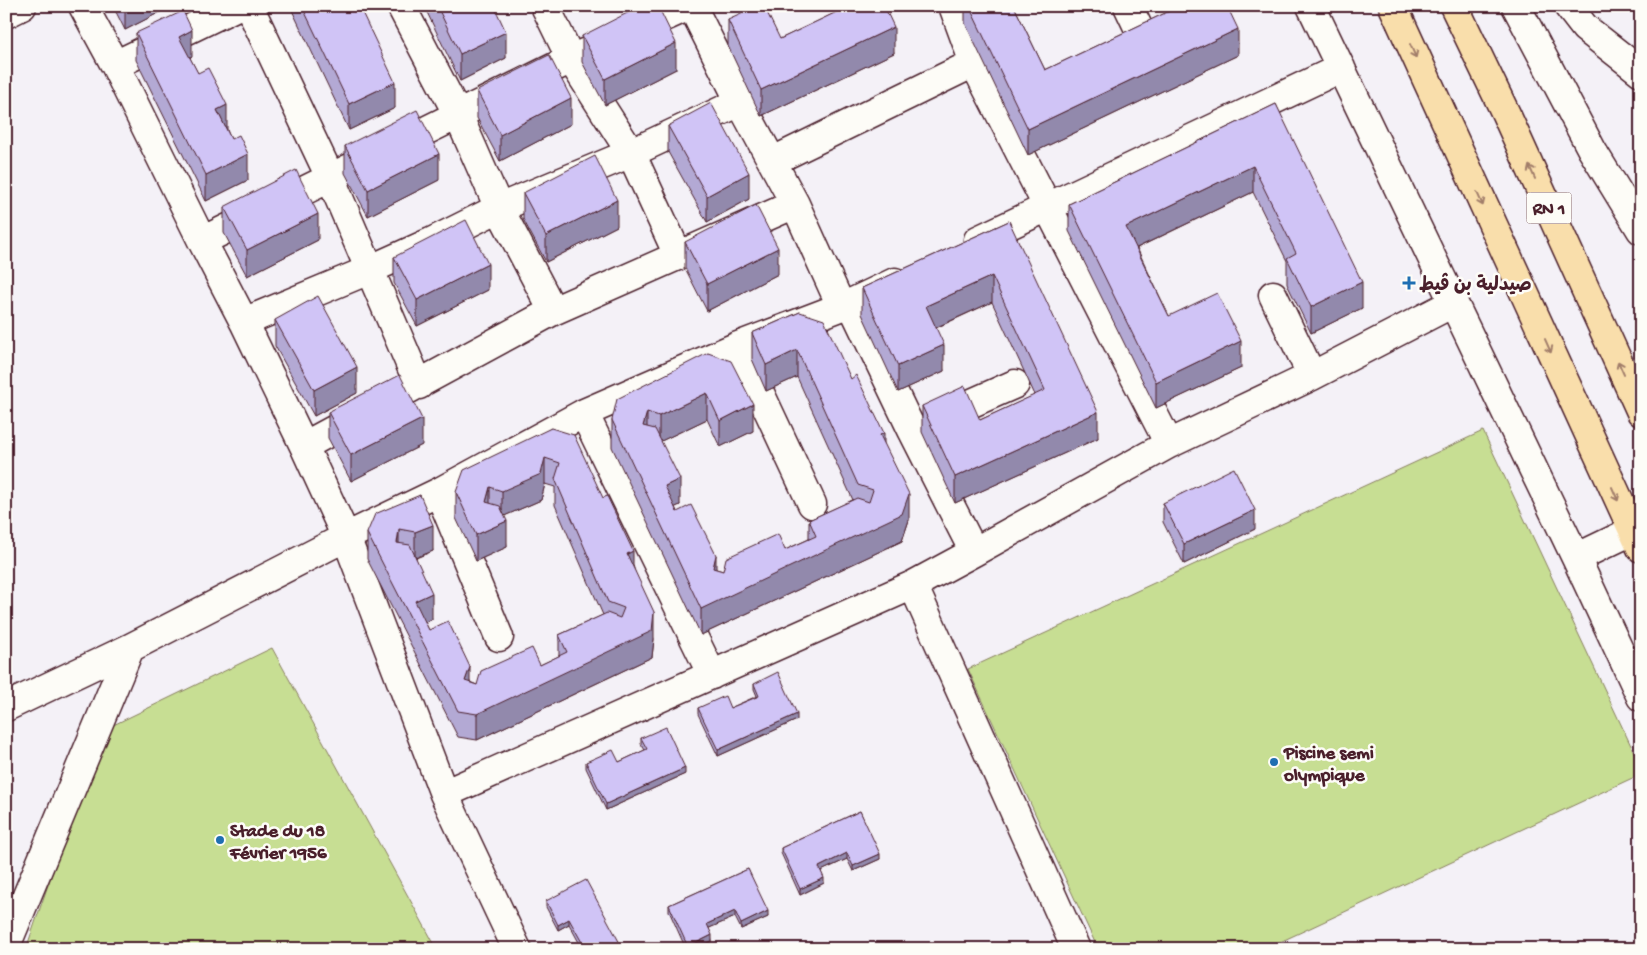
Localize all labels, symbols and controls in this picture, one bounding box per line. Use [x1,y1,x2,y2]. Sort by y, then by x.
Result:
one-way arrow [1409,43,1418,58]
one-way arrow [1527,165,1537,180]
one-way arrow [1476,191,1486,206]
road number: RN 1 [1526,192,1572,224]
place label: صيدلية بن ڤيط [1419,272,1532,298]
marker: صيدلية بن ڤيط [1403,277,1415,289]
one-way arrow [1543,338,1553,353]
one-way arrow [1615,361,1625,376]
one-way arrow [1610,486,1620,501]
place label: Piscine semi olympique [1283,743,1374,788]
marker: Piscine semi olympique [1268,756,1280,768]
place label: Stade du 18 Février 1956 [229,821,327,866]
marker: Stade du 18 Février 1956 [214,834,226,846]

